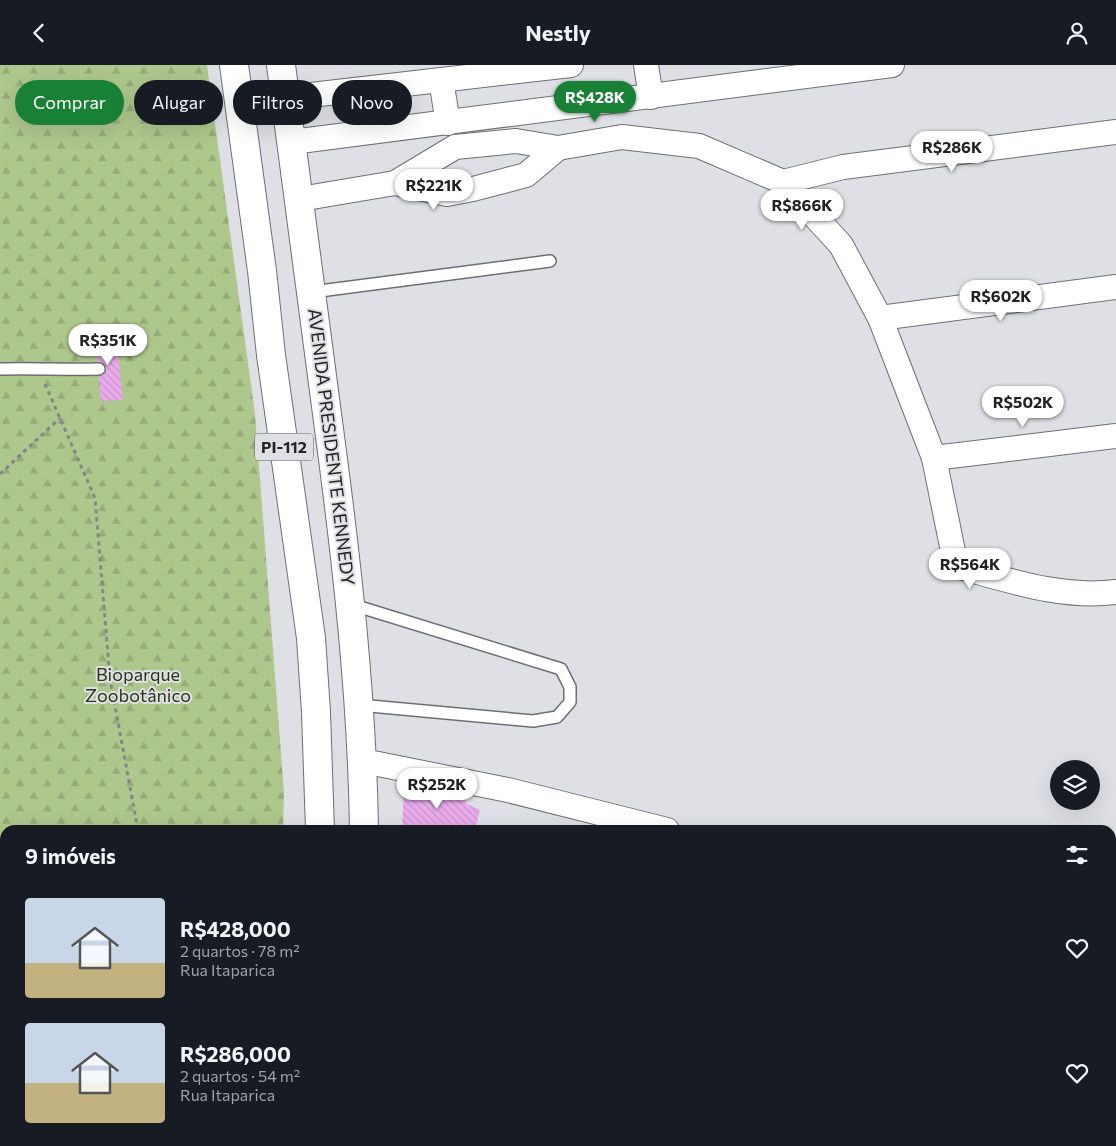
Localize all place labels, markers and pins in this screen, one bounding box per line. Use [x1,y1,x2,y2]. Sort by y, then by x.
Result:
pin: R$428K [554,80,636,123]
pin: R$286K [911,131,993,173]
pin: R$221K [393,169,475,211]
pin: R$866K [761,189,843,231]
pin: R$602K [960,279,1042,322]
pin: R$351K [67,323,149,366]
pin: R$502K [982,385,1064,428]
pin: R$564K [929,547,1011,590]
pin: R$252K [396,767,478,810]

